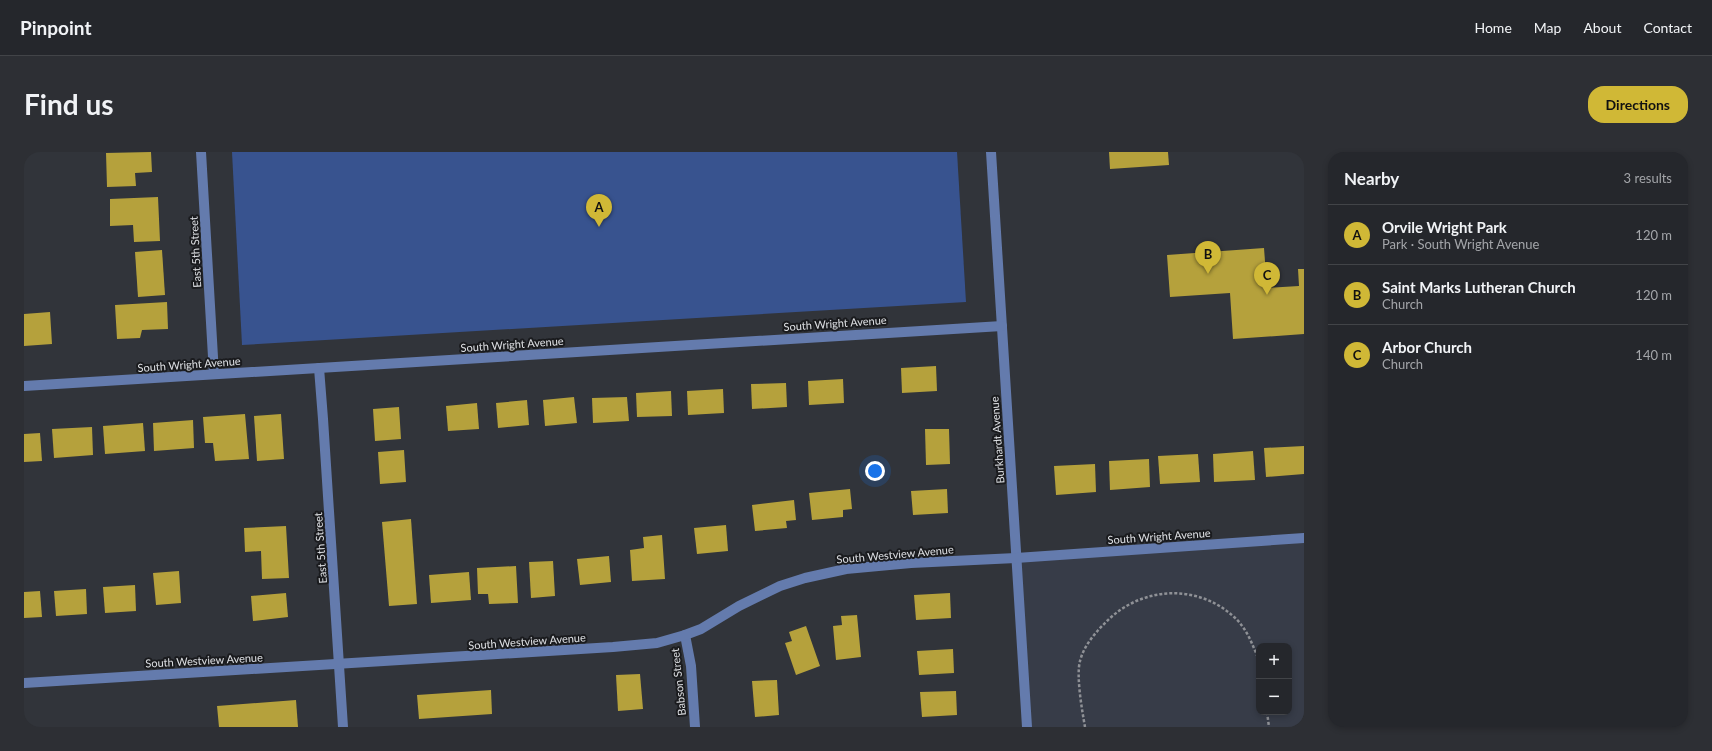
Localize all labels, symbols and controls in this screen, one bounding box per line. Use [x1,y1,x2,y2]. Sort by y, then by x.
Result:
text: Pinpoint [20,16,91,39]
text: Home [1474,19,1512,36]
text: Map [1534,19,1561,36]
text: About [1583,19,1621,36]
text: Contact [1643,19,1692,36]
button: Directions [1588,86,1688,123]
text: Find us [24,87,114,121]
text: Nearby [1344,168,1399,189]
text: 3 results [1624,170,1672,186]
pin: A [586,194,612,227]
street label: East 5th Street [187,216,203,288]
text: Orvile Wright Park [1382,218,1507,236]
text: A [1352,227,1362,243]
text: 120 m [1635,227,1672,243]
text: Park · South Wright Avenue [1382,236,1539,252]
pin: B [1195,241,1221,274]
pin: C [1254,262,1280,295]
text: Saint Marks Lutheran Church [1382,278,1576,296]
text: B [1353,287,1361,303]
text: 120 m [1635,287,1672,303]
text: Church [1382,296,1423,312]
street label: South Wright Avenue [783,313,887,333]
street label: South Wright Avenue [460,334,564,354]
text: Arbor Church [1382,338,1472,356]
text: C [1353,347,1361,363]
text: 140 m [1635,347,1672,363]
street label: South Wright Avenue [137,354,241,374]
text: Church [1382,356,1423,372]
street label: Burkhardt Avenue [987,396,1007,484]
your location [865,461,885,481]
street label: East 5th Street [311,512,329,584]
street label: South Wright Avenue [1107,526,1211,546]
street label: South Westview Avenue [836,542,954,566]
street label: South Westview Avenue [468,630,586,652]
map controls [1256,643,1292,715]
button: + [1256,643,1292,679]
street label: Babson Street [668,648,688,716]
street label: South Westview Avenue [145,650,263,670]
button: − [1256,679,1292,715]

